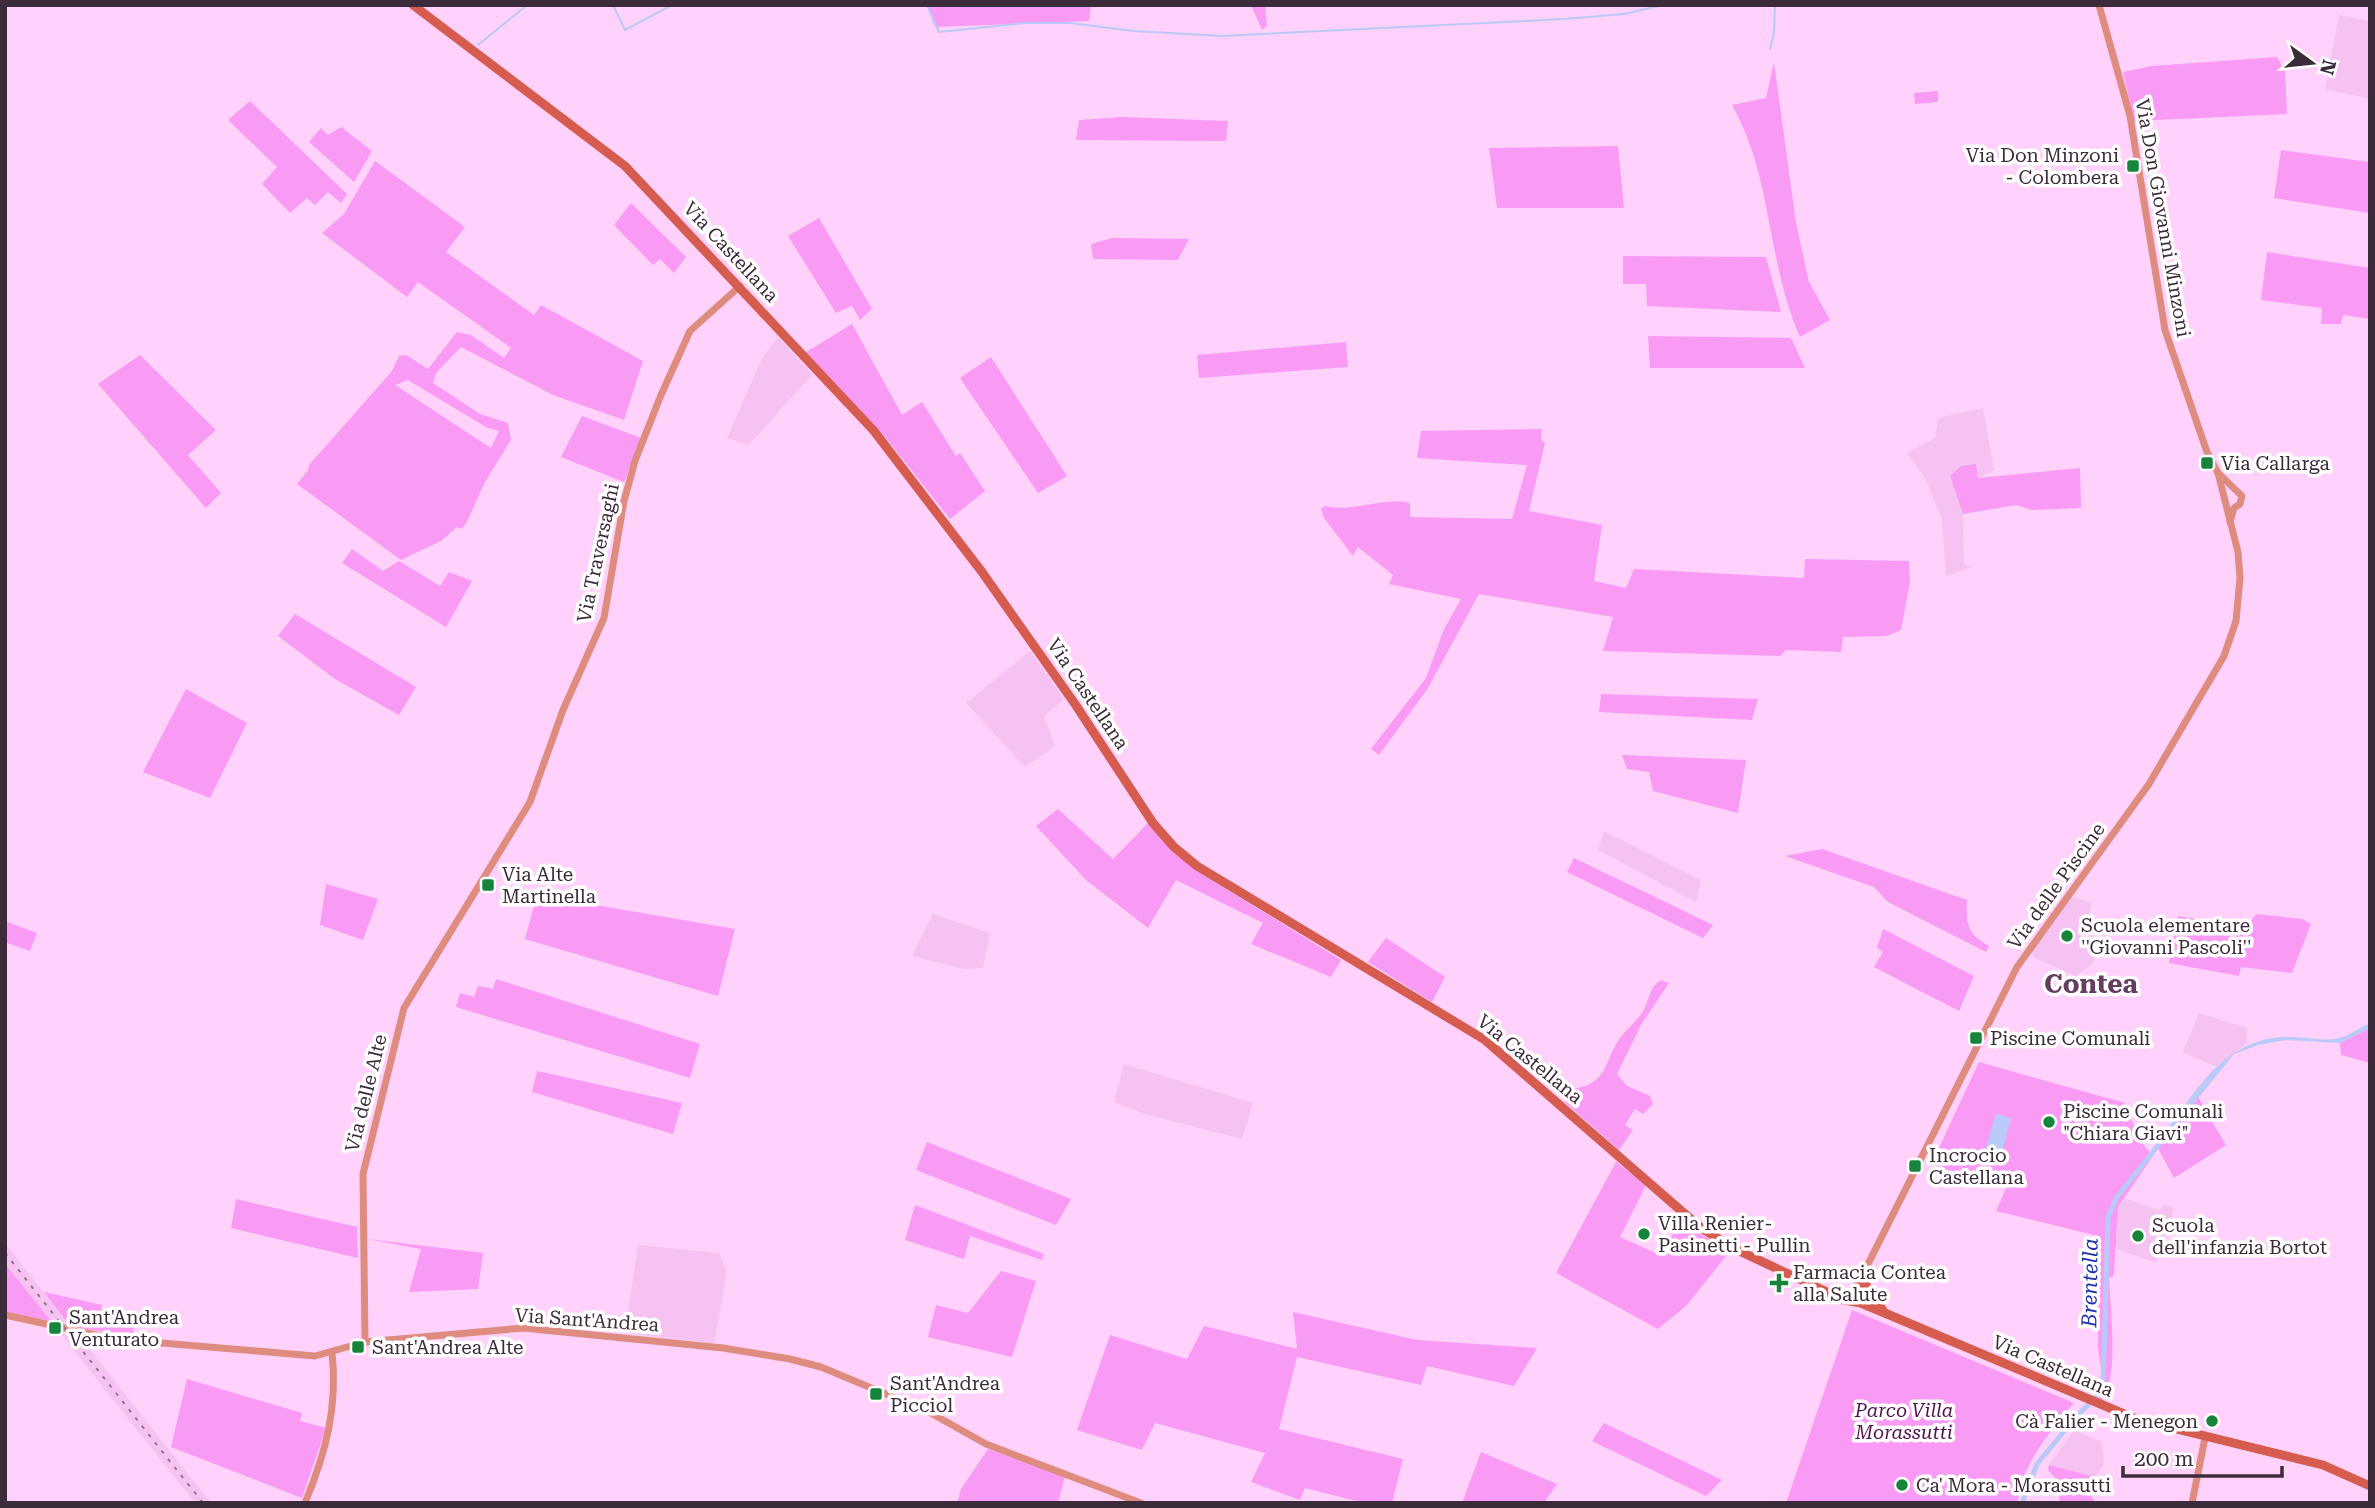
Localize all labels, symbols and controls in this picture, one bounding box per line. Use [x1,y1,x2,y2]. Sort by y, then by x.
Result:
north arrow [2277,28,2347,98]
text: N [2315,57,2341,78]
street label: Via Don Giovanni Minzoni [2131,97,2195,339]
place label: Via Don Minzoni - Colombera [1966,144,2120,189]
marker: Via Don Minzoni - Colombera [2125,158,2141,174]
street label: Via Castellana [679,197,784,308]
place label: Via Callarga [2221,452,2330,475]
marker: Via Callarga [2199,455,2215,471]
street label: Via Traversaghi [572,481,624,625]
street label: Via Castellana [1042,634,1134,755]
street label: Via delle Piscine [2002,818,2110,954]
place label: Via Alte Martinella [502,863,597,908]
marker: Via Alte Martinella [480,877,496,893]
place label: Scuola elementare ''Giovanni Pascoli'' [2081,914,2252,959]
marker: Scuola elementare ''Giovanni Pascoli'' [2059,928,2075,944]
district label: Contea [2044,969,2138,999]
street label: Via Castellana [1473,1009,1588,1109]
place label: Piscine Comunali [1990,1027,2150,1050]
marker: Piscine Comunali [1968,1030,1984,1046]
street label: Via delle Alte [340,1032,392,1154]
place label: Piscine Comunali "Chiara Giavi" [2063,1100,2223,1145]
marker: Piscine Comunali "Chiara Giavi" [2041,1114,2057,1130]
place label: Incrocio Castellana [1929,1144,2024,1189]
marker: Incrocio Castellana [1907,1158,1923,1174]
place label: Villa Renier- Pasinetti - Pullin [1658,1212,1811,1257]
place label: Scuola dell'infanzia Bortot [2152,1214,2327,1259]
marker: Villa Renier- Pasinetti - Pullin [1636,1226,1652,1242]
marker: Scuola dell'infanzia Bortot [2130,1228,2146,1244]
water label: Brentella [2077,1238,2103,1329]
place label: Farmacia Contea alla Salute [1793,1261,1947,1306]
marker: Farmacia Contea alla Salute [1771,1275,1787,1291]
street label: Via Sant'Andrea [514,1303,661,1337]
place label: Sant'Andrea Venturato [69,1306,180,1351]
marker: Sant'Andrea Venturato [47,1320,63,1336]
street label: Via Castellana [1989,1330,2118,1402]
place label: Sant'Andrea Alte [372,1336,524,1359]
marker: Sant'Andrea Alte [350,1339,366,1355]
place label: Sant'Andrea Picciol [890,1372,1001,1417]
marker: Sant'Andrea Picciol [868,1386,884,1402]
park label: Parco Villa Morassutti [1854,1399,1953,1444]
place label: Cà Falier - Menegon [2015,1410,2198,1433]
marker: Cà Falier - Menegon [2204,1413,2220,1429]
scale bar [2123,1434,2282,1478]
text: 200 m [2134,1447,2194,1471]
place label: Ca' Mora - Morassutti [1916,1474,2111,1497]
marker: Ca' Mora - Morassutti [1894,1477,1910,1493]

